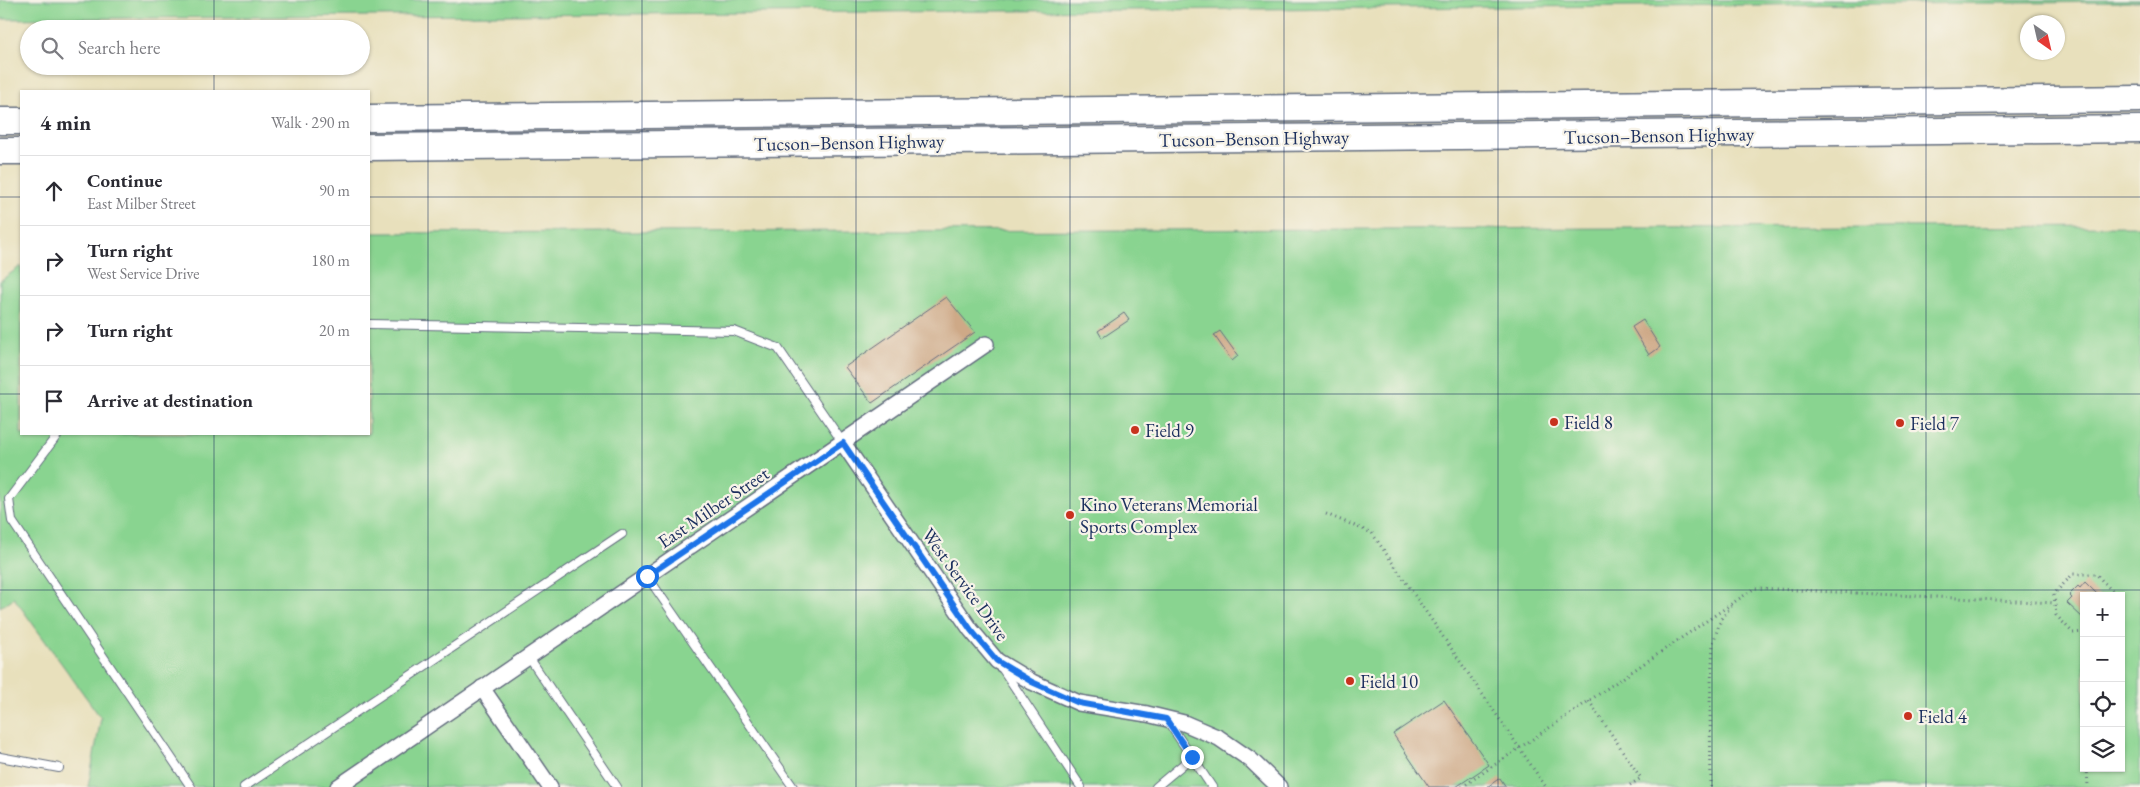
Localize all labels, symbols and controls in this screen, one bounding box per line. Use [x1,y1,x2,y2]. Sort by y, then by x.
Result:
north arrow [2020,15,2065,60]
search box [20,20,370,75]
icon: search [38,34,66,62]
text: Search here [78,35,160,60]
text: 4 min [40,109,91,136]
text: Walk · 290 m [271,112,350,133]
street label: Tucson–Benson Highway [1564,121,1755,150]
street label: Tucson–Benson Highway [1159,124,1350,153]
street label: Tucson–Benson Highway [754,128,945,157]
text: Continue [87,168,162,193]
icon: ahead [40,177,68,205]
text: 90 m [319,180,350,201]
text: East Milber Street [87,193,196,214]
text: Turn right [87,238,173,263]
icon: right [40,247,68,275]
text: 180 m [311,250,350,271]
text: West Service Drive [87,263,199,284]
icon: right [40,317,68,345]
text: Turn right [87,318,173,343]
text: 20 m [319,320,350,341]
icon: arrive [40,387,68,415]
text: Arrive at destination [87,388,253,413]
place label: Field 8 [1564,410,1613,435]
place label: Field 7 [1910,411,1960,436]
marker: Field 8 [1548,416,1560,428]
marker: Field 7 [1894,417,1906,429]
place label: Field 9 [1145,418,1194,443]
marker: Field 9 [1129,424,1141,436]
street label: East Milber Street [653,461,774,554]
place label: Kino Veterans Memorial Sports Complex [1080,492,1258,539]
marker: Kino Veterans Memorial Sports Complex [1064,509,1076,521]
street label: West Service Drive [916,523,1015,646]
route start [636,565,659,588]
map controls [2080,592,2125,772]
button: + [2080,592,2125,637]
button: − [2080,637,2125,682]
place label: Field 10 [1360,669,1418,694]
marker: Field 10 [1344,675,1356,687]
button: locate [2080,682,2125,727]
place label: Field 4 [1918,704,1968,729]
marker: Field 4 [1902,710,1914,722]
button: layers [2080,727,2125,772]
route end [1181,746,1204,769]

